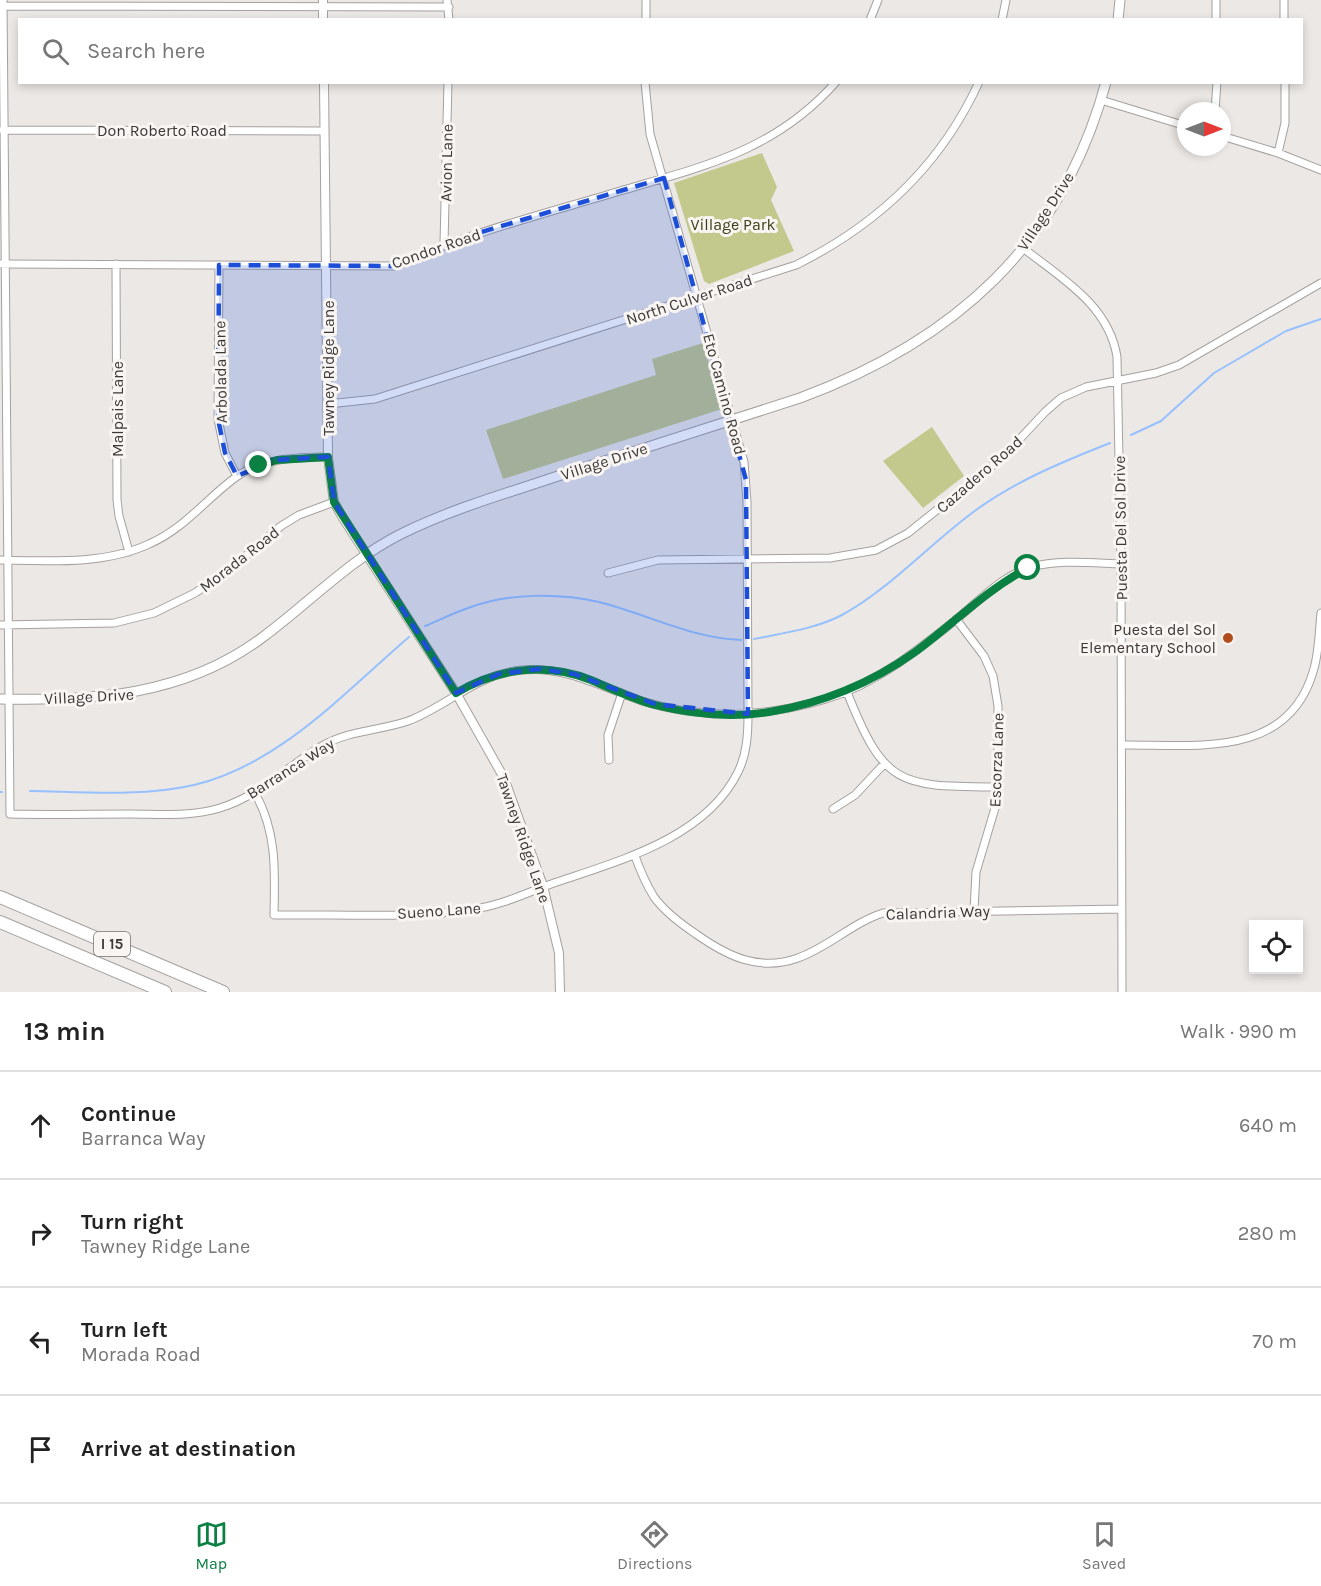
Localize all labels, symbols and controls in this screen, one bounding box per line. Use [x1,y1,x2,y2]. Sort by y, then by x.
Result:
search box [18,18,1303,84]
icon: search [39,35,72,68]
text: Search here [87,38,205,64]
north arrow [1177,102,1231,156]
street label: Don Roberto Road [97,121,227,140]
street label: Avion Lane [436,124,457,202]
street label: Village Drive [1013,168,1078,254]
park label: Village Park [690,215,776,234]
street label: Condor Road [389,224,483,273]
street label: North Culver Road [624,270,755,329]
street label: Tawney Ridge Lane [319,300,338,436]
street label: Arbolada Lane [210,320,231,424]
street label: Eto Camino Road [699,331,750,457]
street label: Malpais Lane [108,361,127,457]
street label: Cazadero Road [932,432,1026,517]
street label: Village Drive [558,439,650,484]
route end [245,451,271,477]
street label: Puesta Del Sol Drive [1110,455,1131,601]
street label: Morada Road [196,522,283,596]
route start [1014,554,1040,580]
place label: Puesta del Sol Elementary School [1080,620,1216,657]
marker: Puesta del Sol Elementary School [1221,631,1235,645]
street label: Village Drive [44,685,134,708]
street label: Escorza Lane [985,712,1008,808]
street label: Barranca Way [243,734,338,803]
street label: Tawney Ridge Lane [493,771,555,905]
street label: Sueno Lane [397,898,482,923]
street label: Calandria Way [886,901,991,924]
map controls [1249,920,1303,974]
button: locate [1249,920,1303,974]
road number: I 15 [94,932,130,956]
text: 13 min [24,1016,105,1047]
text: Walk · 990 m [1180,1020,1297,1043]
text: Continue [81,1101,176,1127]
icon: ahead [24,1109,57,1142]
text: 640 m [1239,1114,1297,1137]
text: Barranca Way [81,1127,206,1150]
text: Turn right [81,1209,184,1235]
icon: right [24,1217,57,1250]
text: 280 m [1238,1222,1297,1245]
text: Tawney Ridge Lane [81,1235,250,1258]
text: Turn left [81,1317,168,1343]
icon: left [24,1325,57,1358]
text: 70 m [1252,1330,1297,1353]
text: Morada Road [81,1343,201,1366]
icon: arrive [24,1433,57,1466]
text: Arrive at destination [81,1436,296,1462]
tab: Map [195,1518,228,1573]
tab: Directions [617,1518,692,1573]
tab: Saved [1082,1518,1126,1573]

